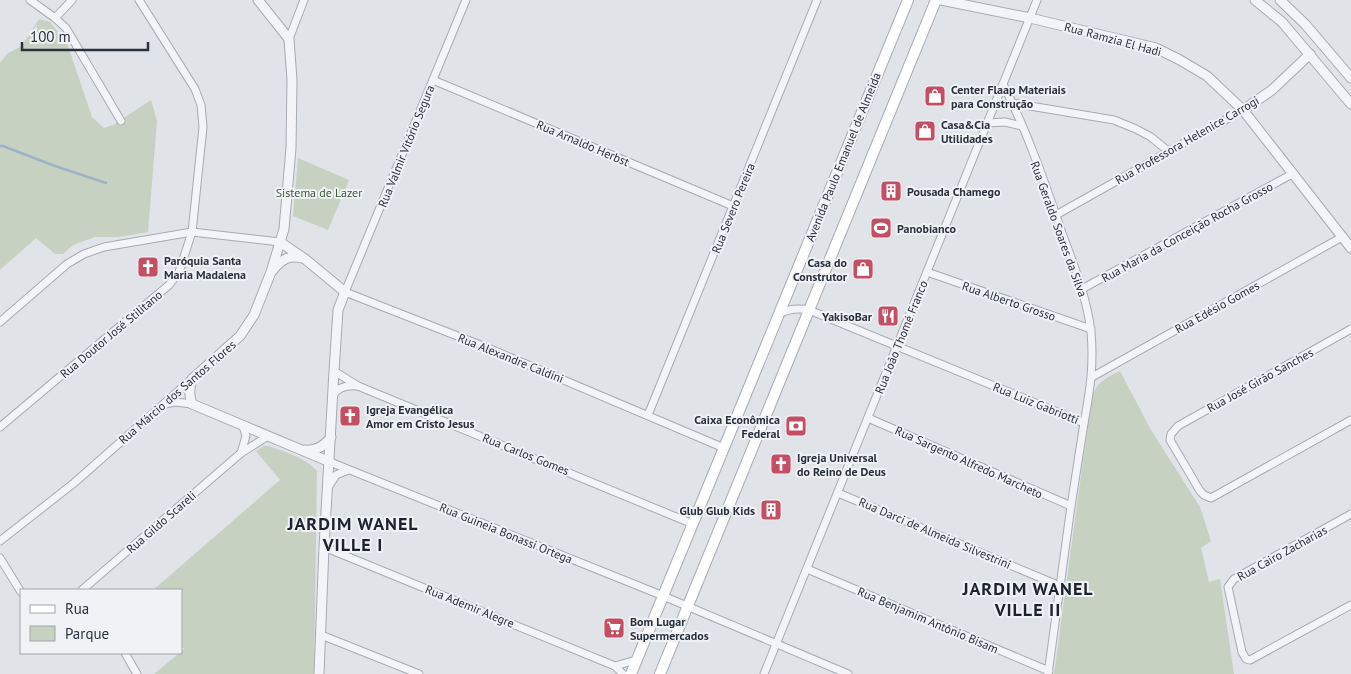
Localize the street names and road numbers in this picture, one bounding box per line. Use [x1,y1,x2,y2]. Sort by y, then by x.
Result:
street label: Rua Ramzia El Hadi [1063,19,1163,59]
street label: Avenida Paulo Emanuel de Almeida [802,70,884,244]
street label: Rua Valmir Vitório Segura [375,83,437,209]
street label: Rua Professora Helenice Carrogi [1112,93,1262,187]
street label: Rua Arnaldo Herbst [534,117,632,169]
street label: Rua Geraldo Soares da Silva [1027,159,1091,299]
street label: Rua Severo Pereira [708,161,758,255]
street label: Rua Maria da Conceição Rocha Grosso [1099,179,1275,285]
street label: Rua João Thomé Franco [871,278,931,396]
street label: Rua Alberto Grosso [960,278,1058,324]
street label: Rua Edésio Gomes [1172,278,1262,336]
street label: Rua Doutor José Stilitano [57,287,165,381]
street label: Rua Alexandre Caldini [456,330,566,386]
street label: Rua Márcio dos Santos Flores [115,337,239,447]
street label: Rua José Girão Sanches [1204,345,1316,415]
street label: Rua Luiz Gabriotti [991,379,1081,427]
street label: Rua Sargento Alfredo Marcheto [893,423,1045,501]
street label: Rua Carlos Gomes [480,430,572,478]
street label: Rua Gildo Scareli [123,488,199,556]
street label: Rua Darci de Almeida Silvestrini [857,494,1013,572]
street label: Rua Guineia Bonassi Ortega [437,499,575,567]
street label: Rua Cairo Zacharias [1234,522,1330,584]
street label: Rua Ademir Alegre [423,581,517,631]
street label: Rua Benjamim Antônio Bisam [855,584,1001,656]

